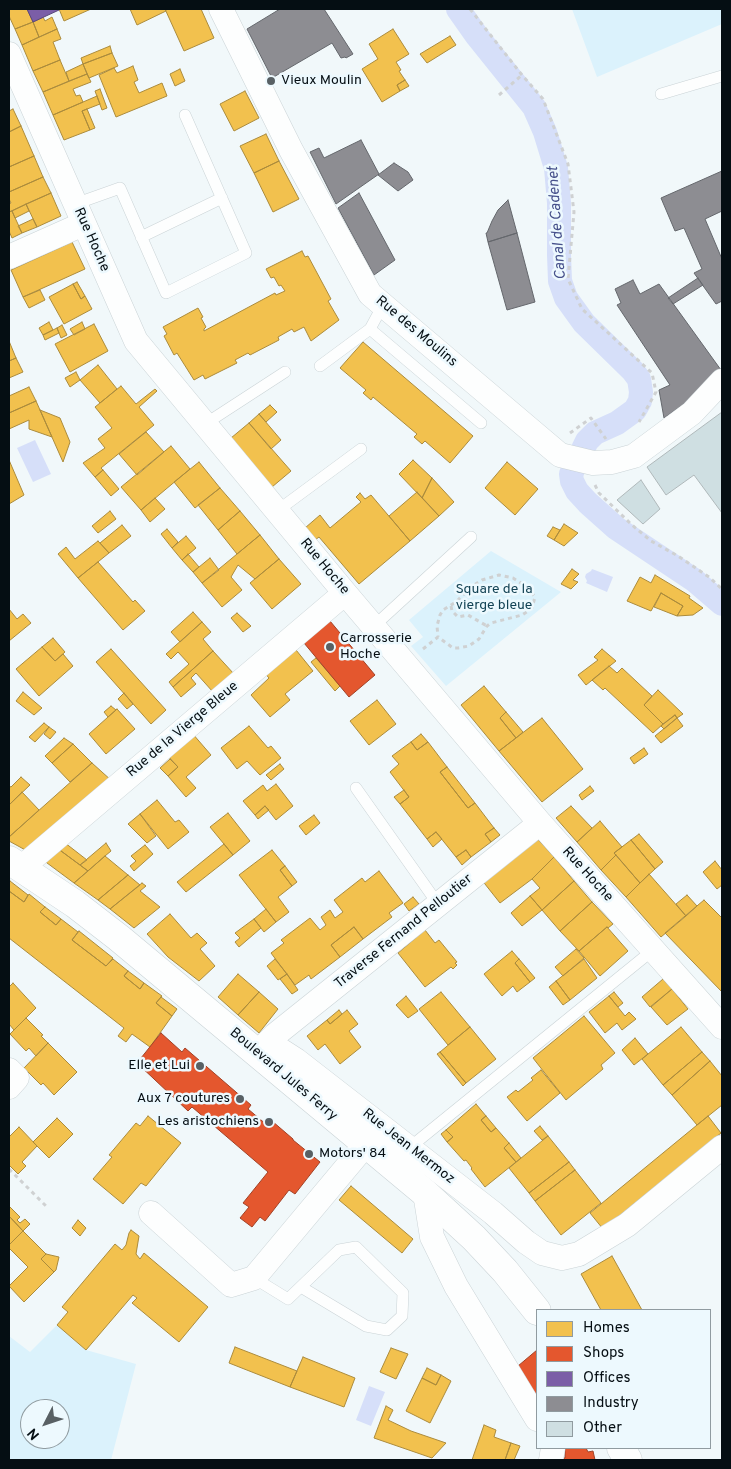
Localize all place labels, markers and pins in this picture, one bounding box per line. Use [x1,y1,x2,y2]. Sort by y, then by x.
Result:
place label: Vieux Moulin [281,73,362,89]
marker: Vieux Moulin [265,75,277,87]
place label: Carrosserie Hoche [340,631,412,664]
marker: Carrosserie Hoche [324,641,336,653]
place label: Elle et Lui [128,1058,190,1074]
marker: Elle et Lui [194,1060,206,1072]
place label: Aux 7 coutures [137,1091,230,1107]
marker: Aux 7 coutures [234,1093,246,1105]
place label: Les aristochiens [157,1114,259,1130]
marker: Les aristochiens [263,1116,275,1128]
place label: Motors' 84 [319,1146,386,1162]
marker: Motors' 84 [303,1148,315,1160]

